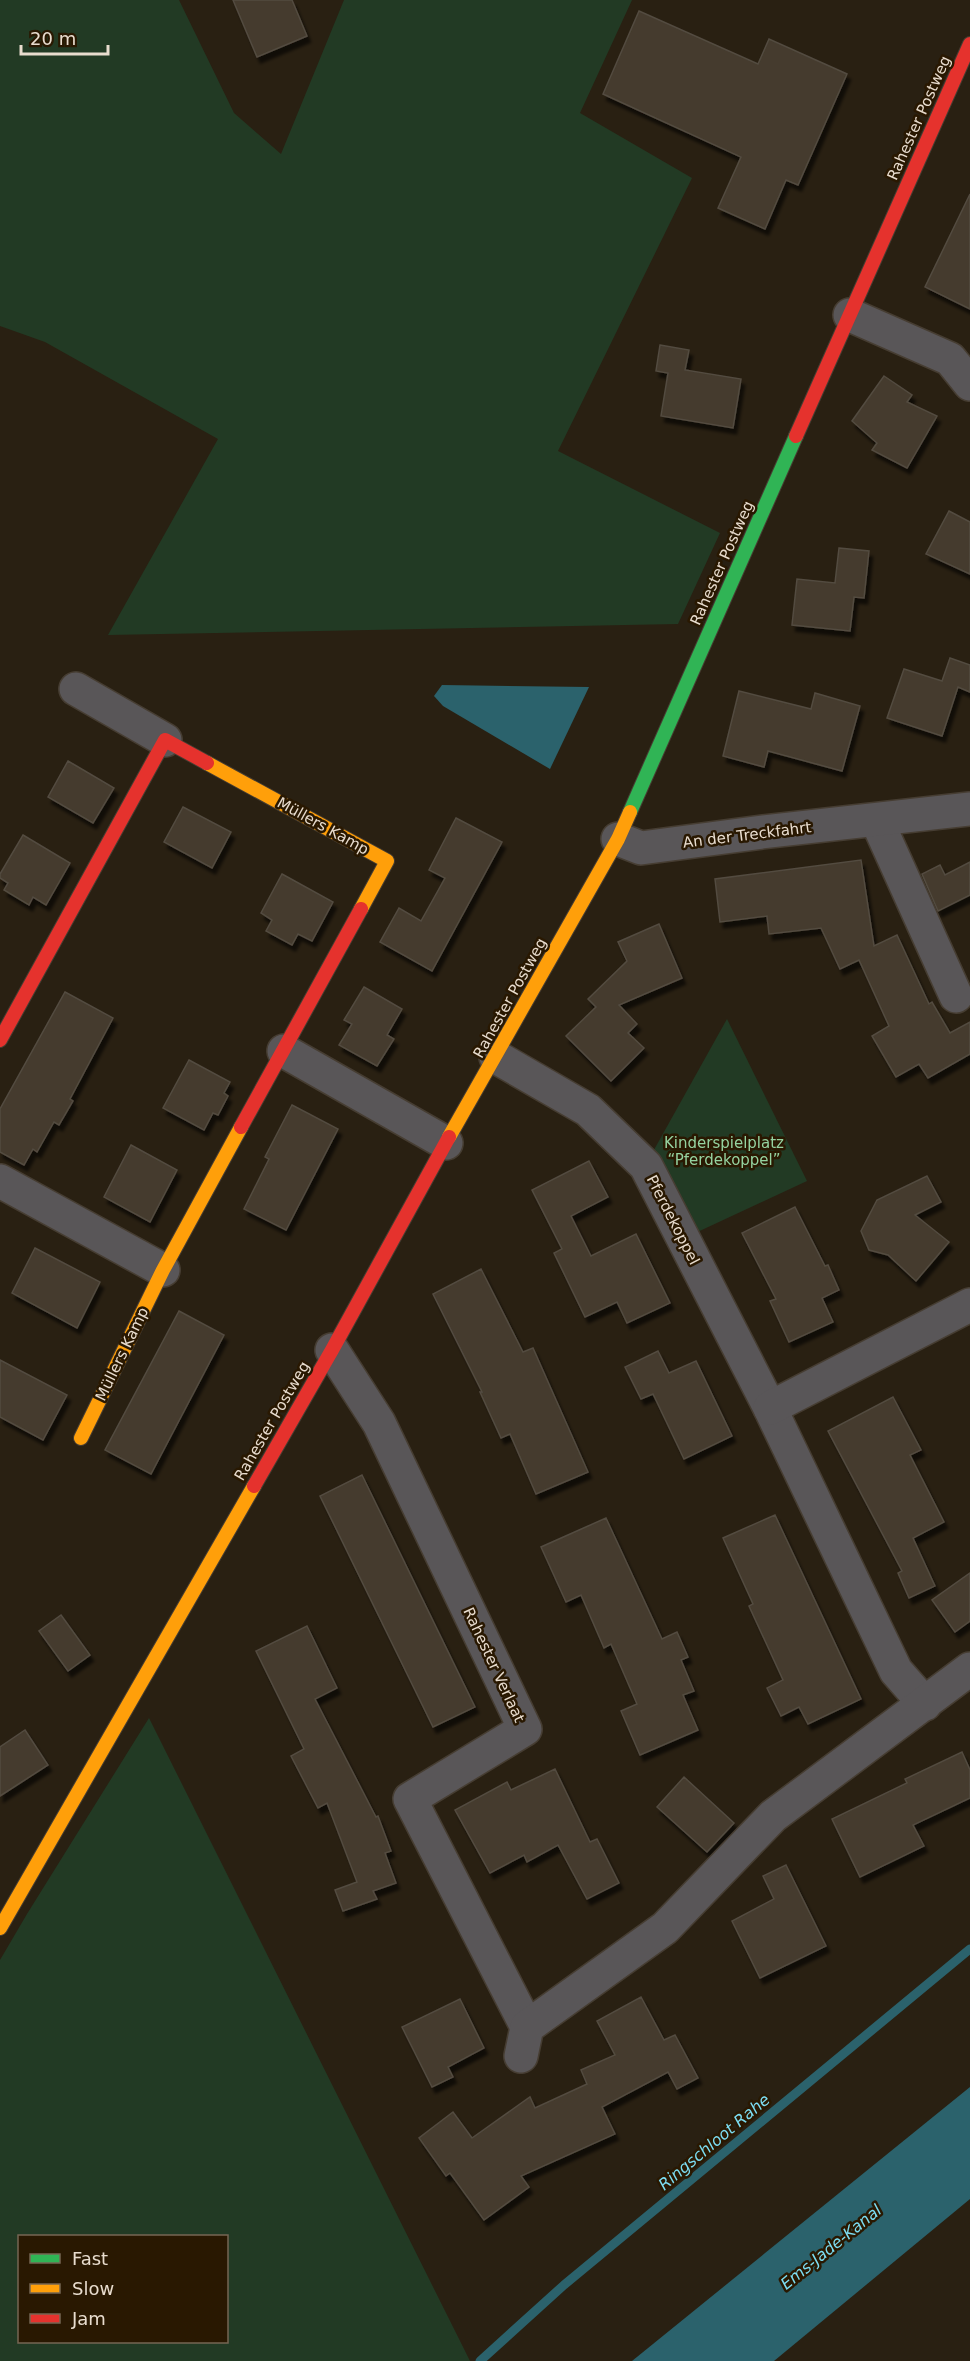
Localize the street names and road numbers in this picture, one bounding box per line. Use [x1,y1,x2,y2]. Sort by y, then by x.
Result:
street label: Rahester Postweg [883,53,955,183]
street label: Rahester Postweg [686,498,758,628]
street label: Müllers Kamp [274,793,372,859]
street label: An der Treckfahrt [682,818,812,852]
street label: Rahester Postweg [470,935,550,1061]
street label: Pferdekoppel [643,1172,703,1268]
street label: Müllers Kamp [92,1304,152,1404]
street label: Rahester Postweg [231,1358,313,1484]
street label: Rahester Verlaat [459,1605,529,1725]

